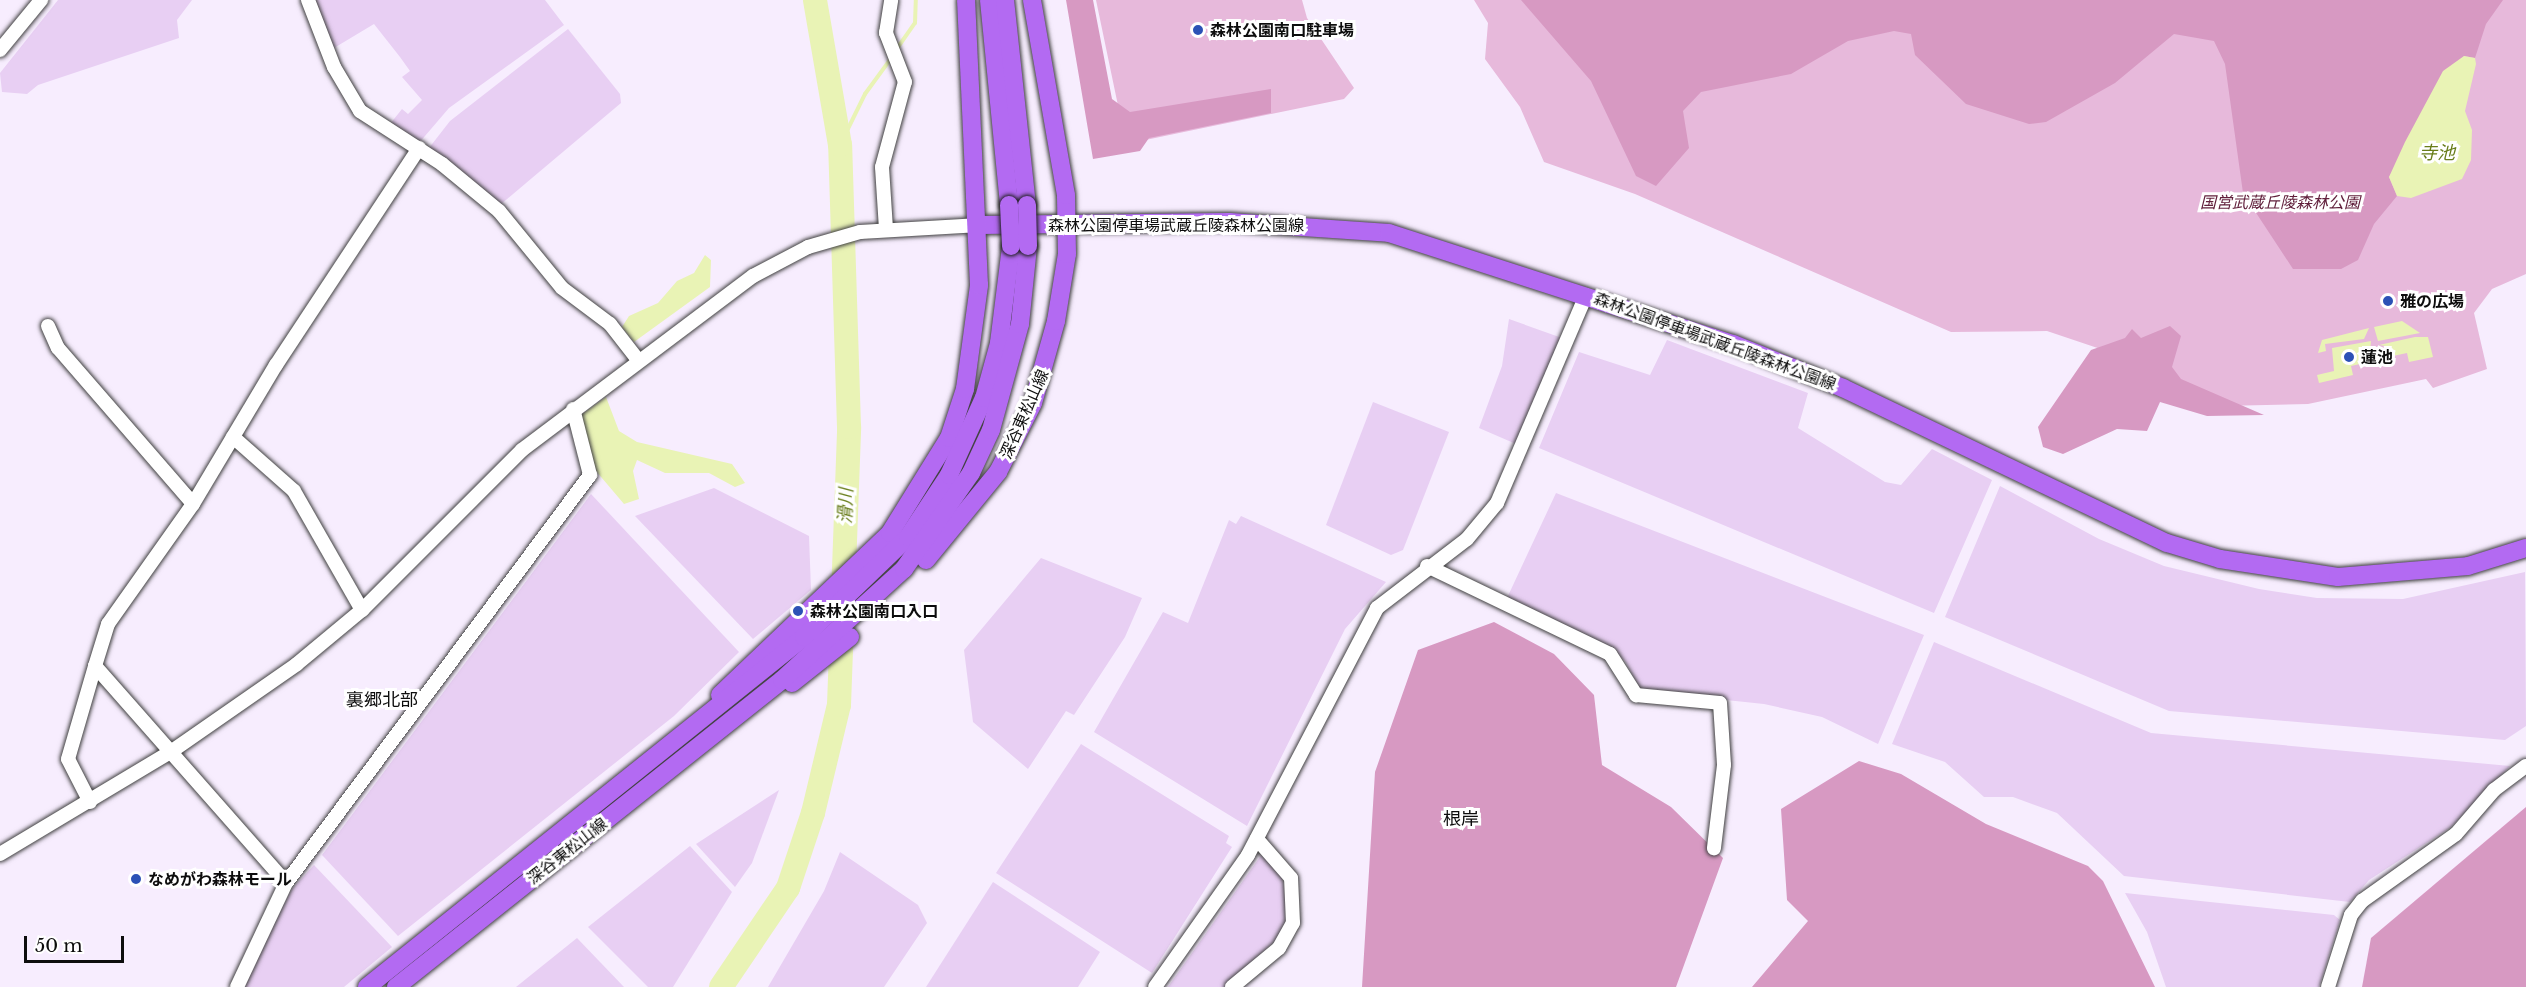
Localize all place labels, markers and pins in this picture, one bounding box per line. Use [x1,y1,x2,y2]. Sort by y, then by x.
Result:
place label: 森林公園南口駐車場 [1210,20,1354,40]
marker: 森林公園南口駐車場 [1191,23,1205,37]
place label: 雅の広場 [2400,291,2464,311]
marker: 雅の広場 [2381,294,2395,308]
place label: 蓮池 [2361,347,2393,367]
marker: 蓮池 [2342,350,2356,364]
place label: 森林公園南口入口 [810,601,938,621]
marker: 森林公園南口入口 [791,604,805,618]
place label: なめがわ森林モール [148,869,292,889]
marker: なめがわ森林モール [129,872,143,886]

